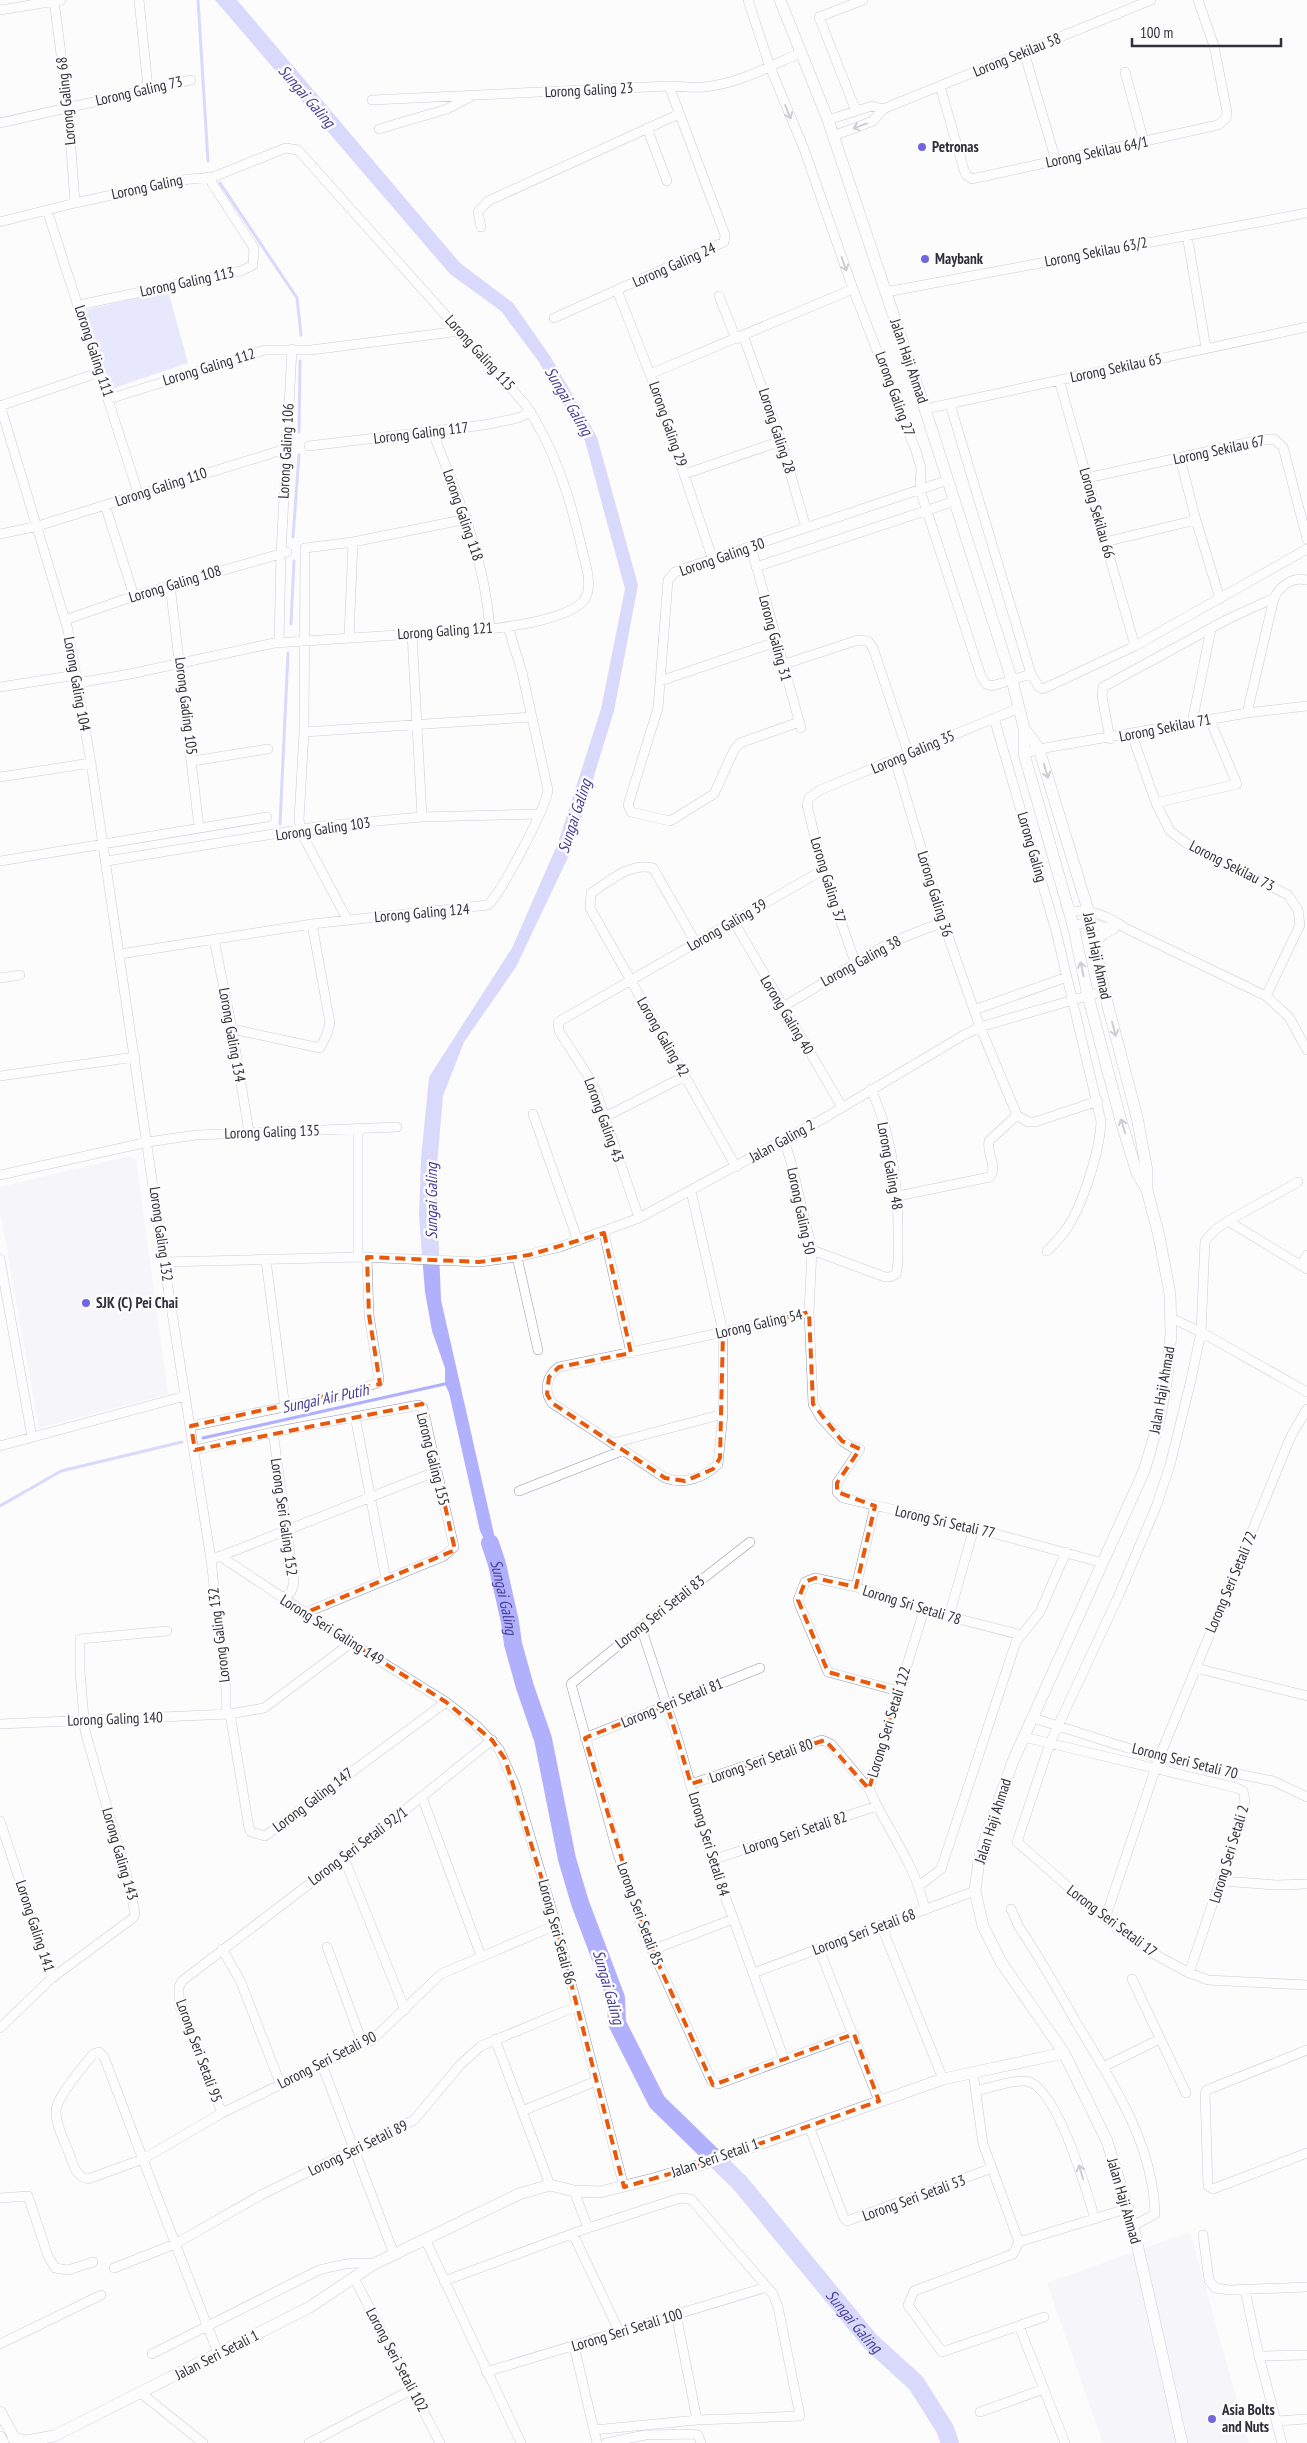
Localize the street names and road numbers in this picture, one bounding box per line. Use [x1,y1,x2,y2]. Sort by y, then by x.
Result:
street label: Lorong Sekilau 58 [970,28,1064,81]
street label: Lorong Galing 68 [51,56,80,146]
street label: Lorong Galing 73 [94,71,184,110]
street label: Lorong Galing 23 [544,78,634,101]
street label: Lorong Sekilau 64/1 [1044,131,1150,172]
street label: Lorong Galing [110,170,184,203]
street label: Lorong Sekilau 63/2 [1043,232,1149,271]
street label: Lorong Galing 24 [629,238,718,291]
street label: Lorong Galing 113 [138,262,236,301]
street label: Lorong Galing 111 [71,302,118,399]
street label: Lorong Galing 115 [441,311,519,395]
street label: Jalan Haji Ahmad [886,315,933,406]
street label: Lorong Galing 112 [160,343,257,390]
street label: Lorong Galing 27 [871,349,920,439]
street label: Lorong Sekilau 65 [1068,349,1163,386]
street label: Lorong Galing 29 [645,379,692,469]
street label: Lorong Galing 28 [755,386,800,476]
street label: Lorong Galing 106 [274,403,297,499]
street label: Lorong Galing 117 [372,417,469,448]
street label: Lorong Sekilau 67 [1171,431,1266,468]
street label: Lorong Galing 110 [112,463,209,510]
street label: Lorong Sekilau 66 [1075,465,1120,561]
street label: Lorong Galing 118 [439,467,488,563]
street label: Lorong Galing 30 [677,533,767,580]
street label: Lorong Galing 108 [126,560,223,607]
street label: Lorong Galing 31 [755,593,796,683]
street label: Lorong Galing 121 [397,618,493,643]
street label: Lorong Galing 104 [60,635,95,733]
street label: Lorong Gading 105 [171,656,202,756]
street label: Lorong Sekilau 71 [1117,709,1212,746]
street label: Lorong Galing 35 [868,725,957,778]
street label: Lorong Galing [1013,810,1052,884]
street label: Lorong Galing 103 [274,812,372,845]
street label: Lorong Galing 37 [806,835,851,925]
street label: Lorong Sekilau 73 [1186,836,1278,895]
street label: Lorong Galing 36 [913,849,958,939]
street label: Lorong Galing 39 [684,894,770,955]
street label: Lorong Galing 124 [374,899,471,926]
street label: Jalan Haji Ahmad [1079,910,1116,1001]
street label: Lorong Galing 38 [817,931,904,990]
street label: Lorong Galing 40 [756,972,819,1058]
street label: Lorong Galing 134 [215,986,250,1084]
street label: Lorong Galing 42 [633,994,694,1080]
street label: Lorong Galing 43 [580,1075,629,1165]
street label: Jalan Galing 2 [745,1115,818,1167]
street label: Lorong Galing 135 [224,1120,320,1143]
street label: Lorong Galing 48 [873,1121,908,1211]
street label: Lorong Galing 50 [783,1166,820,1257]
street label: Lorong Galing 132 [145,1185,178,1283]
street label: Lorong Galing 54 [714,1304,805,1343]
street label: Jalan Haji Ahmad [1144,1345,1179,1436]
street label: Lorong Galing 155 [413,1410,454,1508]
street label: Lorong Seri Galing 152 [267,1457,302,1577]
street label: Lorong Sri Setali 77 [893,1501,997,1542]
street label: Lorong Seri Setali 72 [1201,1528,1260,1635]
street label: Lorong Seri Setali 83 [611,1571,708,1652]
street label: Lorong Sri Setali 78 [861,1581,964,1629]
street label: Lorong Galing 132 [203,1587,234,1684]
street label: Lorong Seri Galing 149 [277,1590,388,1669]
street label: Lorong Seri Setali 122 [863,1664,914,1780]
street label: Lorong Seri Setali 81 [618,1673,726,1732]
street label: Lorong Galing 140 [67,1707,163,1730]
street label: Lorong Seri Setali 80 [707,1734,815,1787]
street label: Lorong Seri Setali 70 [1130,1738,1240,1783]
street label: Lorong Galing 147 [269,1763,357,1836]
street label: Jalan Haji Ahmad [970,1776,1015,1867]
street label: Lorong Seri Setali 84 [685,1789,734,1899]
street label: Lorong Seri Setali 92/1 [304,1802,411,1889]
street label: Lorong Seri Setali 2 [1205,1803,1252,1905]
street label: Lorong Galing 143 [98,1805,143,1902]
street label: Lorong Seri Setali 82 [740,1807,849,1858]
street label: Lorong Seri Setali 85 [613,1860,668,1968]
street label: Lorong Galing 141 [12,1877,59,1974]
street label: Lorong Seri Setali 86 [534,1877,581,1987]
street label: Lorong Seri Setali 17 [1063,1880,1161,1961]
street label: Lorong Seri Setali 68 [810,1904,918,1959]
street label: Lorong Seri Setali 95 [172,1997,227,2105]
street label: Lorong Seri Setali 90 [274,2026,380,2093]
street label: Lorong Seri Setali 89 [305,2115,411,2180]
street label: Jalan Seri Setali 1 [668,2134,761,2182]
street label: Jalan Haji Ahmad [1103,2155,1146,2246]
street label: Lorong Seri Setali 53 [860,2170,968,2225]
street label: Lorong Seri Setali 100 [569,2304,685,2355]
street label: Lorong Seri Setali 102 [362,2305,433,2415]
street label: Jalan Seri Setali 1 [171,2325,262,2384]

